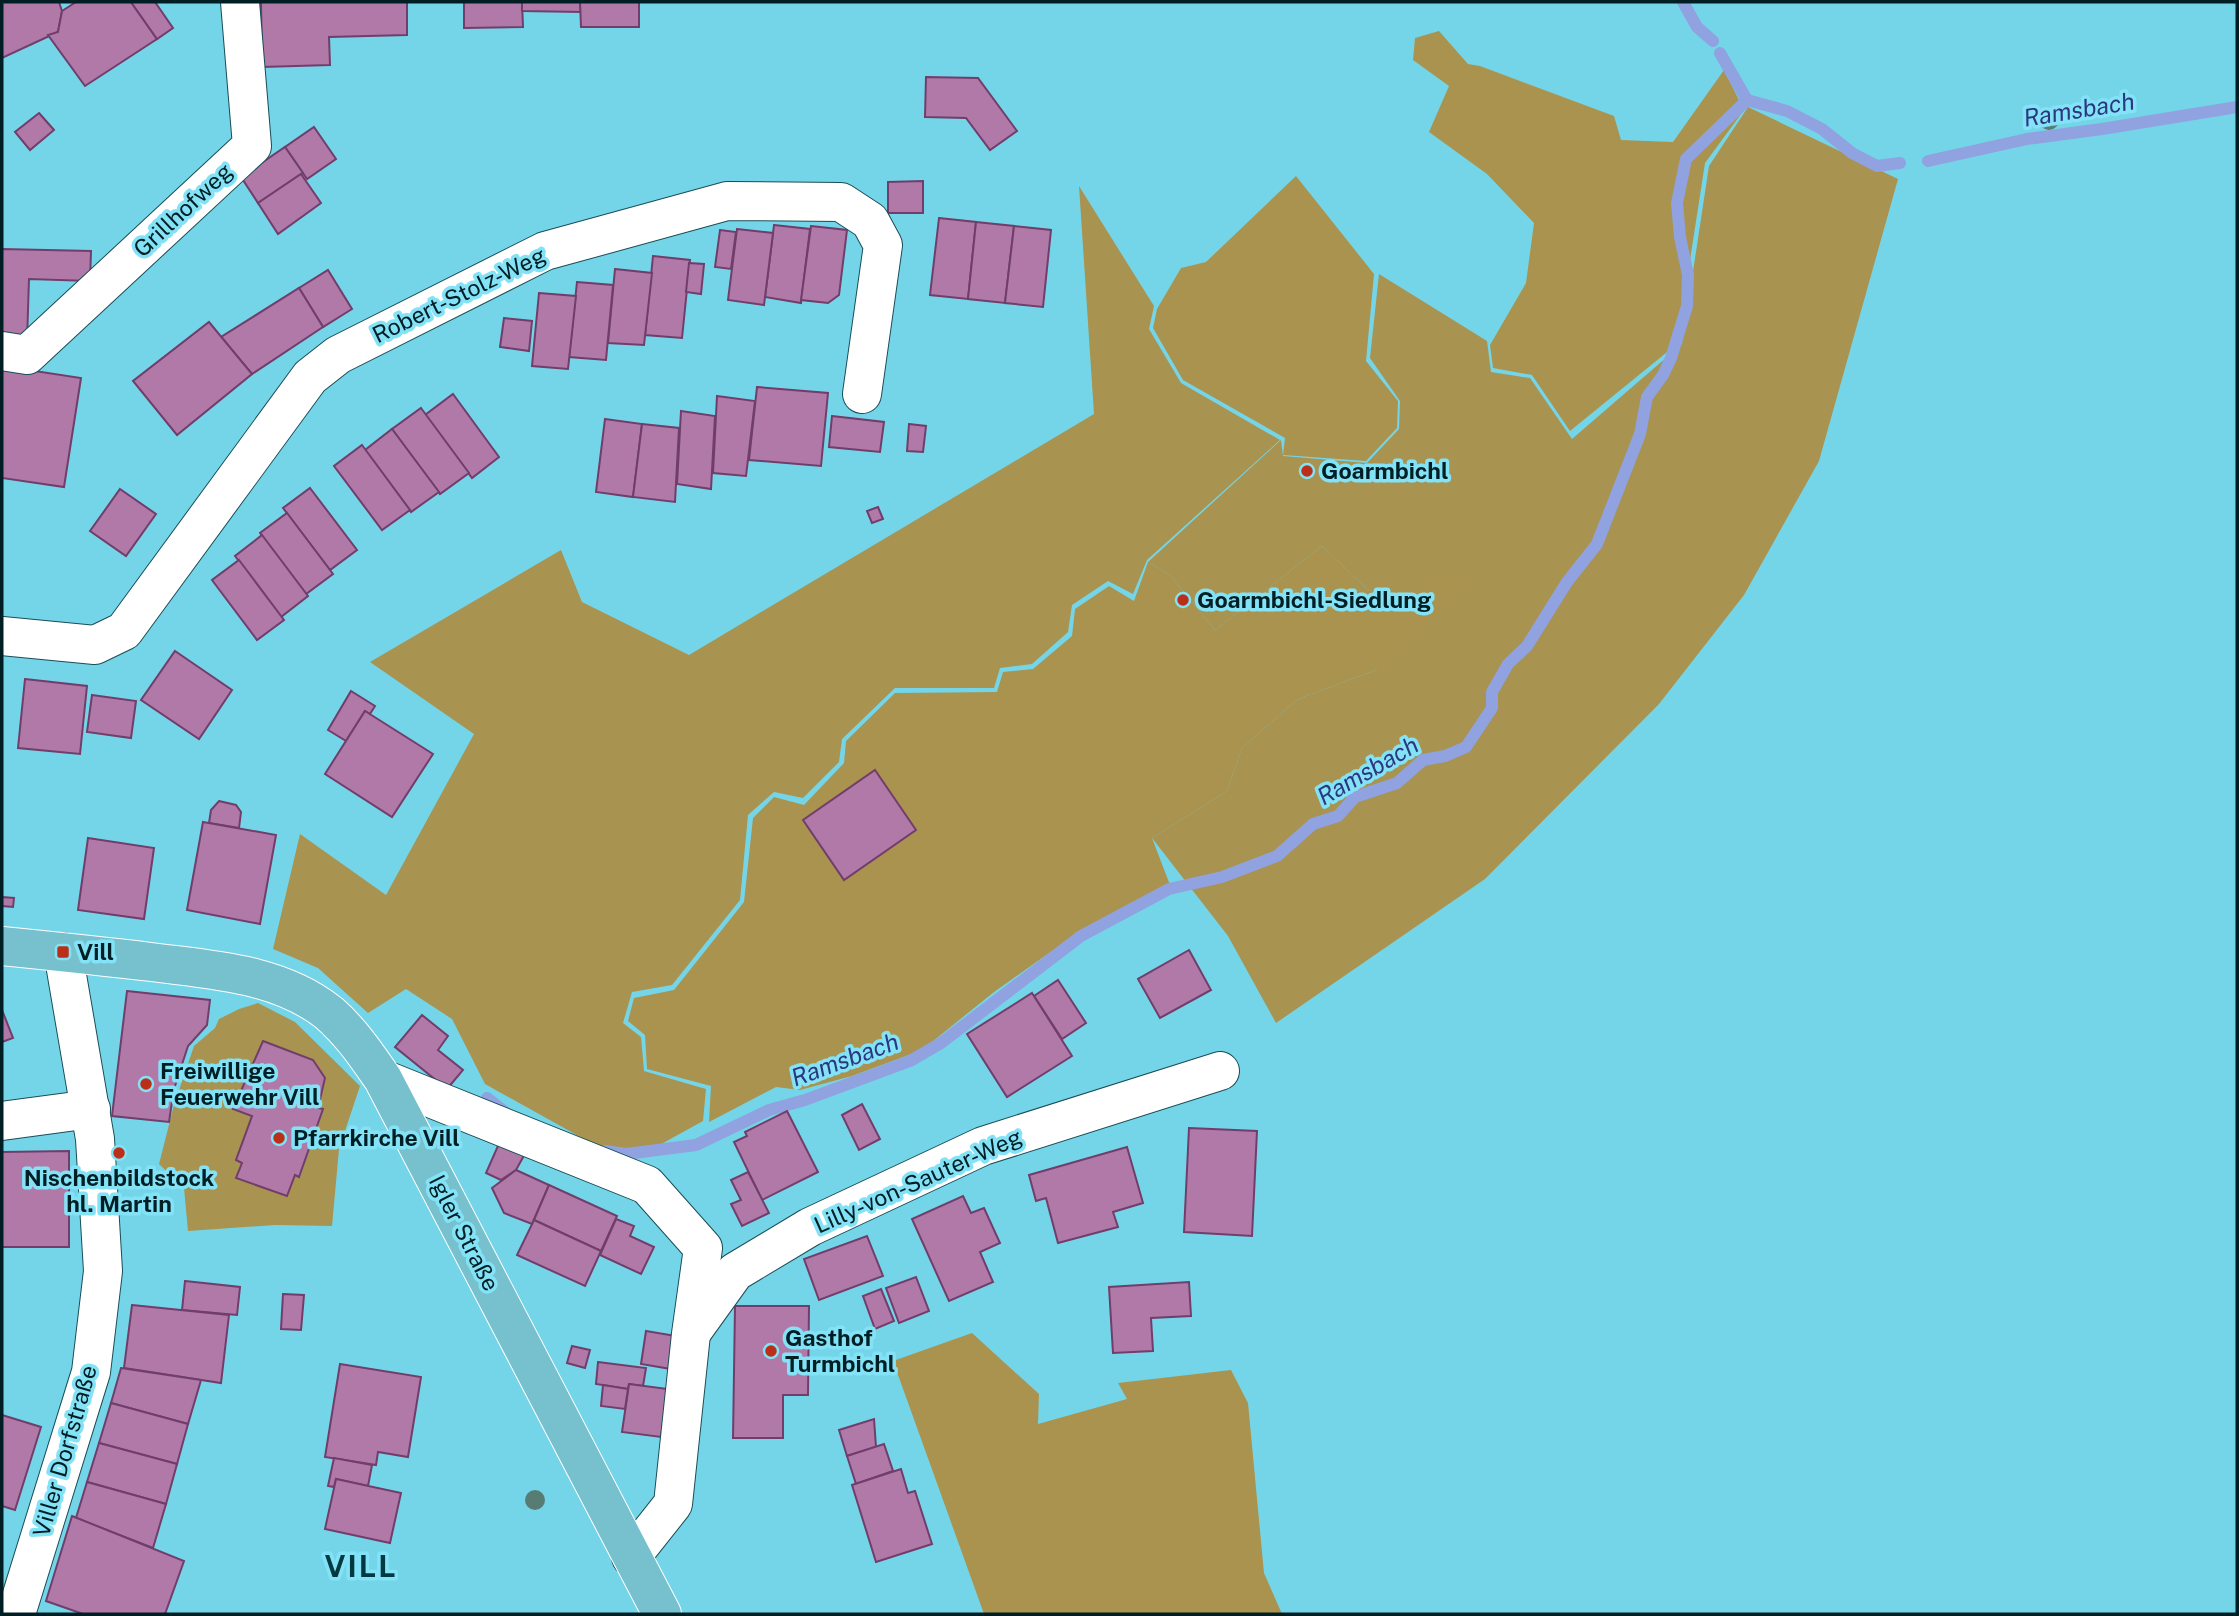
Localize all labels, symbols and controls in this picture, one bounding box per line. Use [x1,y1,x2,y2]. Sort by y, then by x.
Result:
water label: Ramsbach [2021,86,2136,132]
street label: Grillhofweg [128,157,238,262]
street label: Robert-Stolz-Weg [368,241,550,348]
place label: Goarmbichl [1321,457,1449,484]
marker: Goarmbichl [1299,463,1315,479]
place label: Goarmbichl-Siedlung [1197,586,1431,613]
marker: Goarmbichl-Siedlung [1175,592,1191,608]
water label: Ramsbach [1312,730,1423,810]
place label: Vill [77,938,114,965]
marker: Vill [55,944,71,960]
water label: Ramsbach [787,1027,902,1091]
place label: Freiwillige Feuerwehr Vill [160,1057,320,1110]
marker: Freiwillige Feuerwehr Vill [138,1076,154,1092]
street label: Lilly-von-Sauter-Weg [810,1123,1026,1239]
place label: Pfarrkirche Vill [293,1124,460,1151]
marker: Pfarrkirche Vill [271,1130,287,1146]
marker: Nischenbildstock hl. Martin [111,1145,127,1161]
place label: Nischenbildstock hl. Martin [24,1164,214,1217]
street label: Igler Straße [424,1170,505,1295]
place label: Gasthof Turmbichl [785,1324,895,1377]
marker: Gasthof Turmbichl [763,1343,779,1359]
street label: Viller Dorfstraße [27,1362,102,1540]
district label: VILL [325,1548,397,1584]

